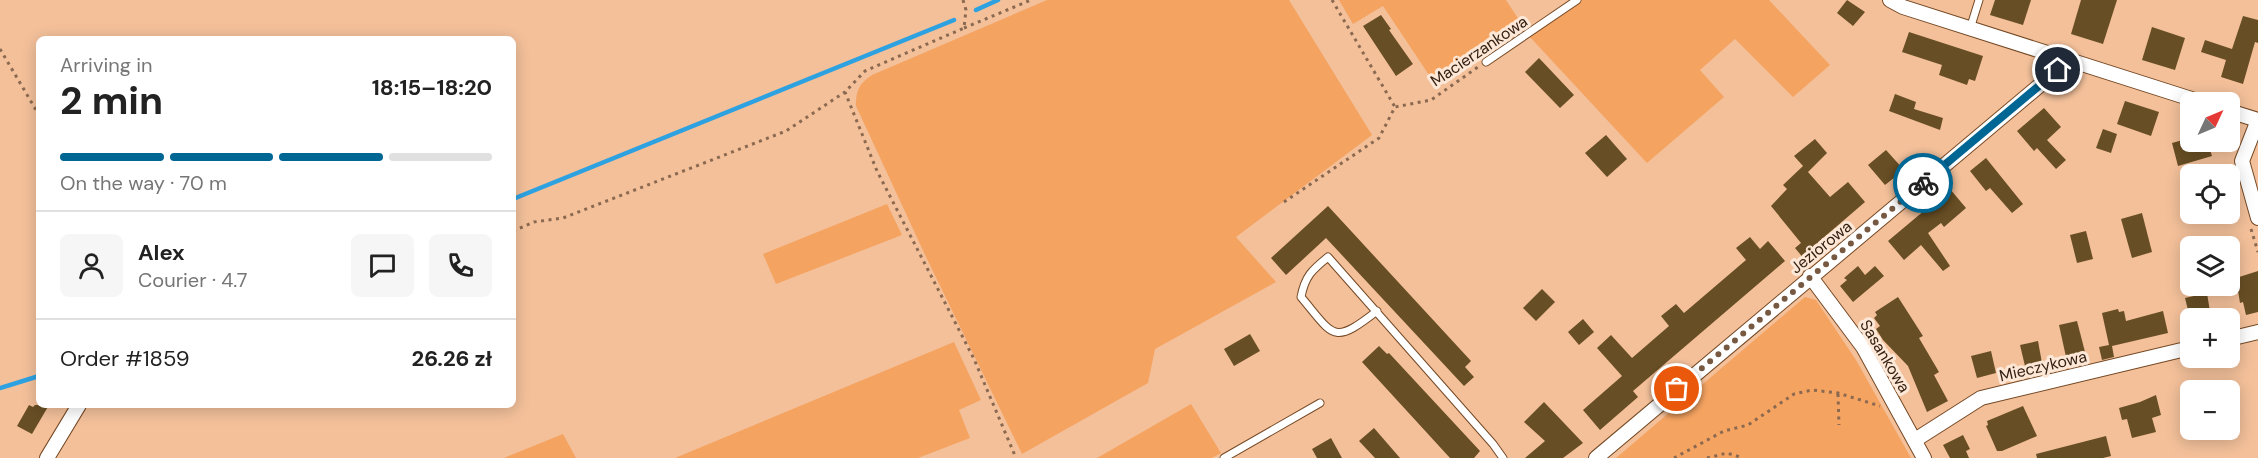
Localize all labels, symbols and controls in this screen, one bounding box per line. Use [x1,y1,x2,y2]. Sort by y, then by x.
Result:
street label: Macierzankowa [1426,11,1532,91]
pin [2032,44,2083,95]
text: Arriving in [60,52,152,78]
icon: home [2041,53,2074,86]
text: 18:15–18:20 [372,73,492,102]
text: 2 min [60,75,163,126]
north arrow [2180,92,2240,152]
map controls [2180,92,2240,440]
courier [1893,153,1953,213]
button: locate [2180,164,2240,224]
icon: bike [1907,167,1940,200]
text: On the way · 70 m [60,170,227,196]
street label: Jeziorowa [1786,216,1856,278]
button: person [60,234,123,297]
button: chat [351,234,414,297]
button: phone [429,234,492,297]
button: layers [2180,236,2240,296]
text: Alex [138,238,185,267]
text: Courier · 4.7 [138,267,247,293]
button: + [2180,308,2240,368]
street label: Sasankowa [1855,316,1915,396]
text: Order #1859 [60,344,190,373]
text: 26.26 zł [411,344,492,373]
street label: Mieczykowa [1997,346,2089,386]
pin [1651,363,1702,414]
icon: bag [1660,372,1693,405]
button: − [2180,380,2240,440]

